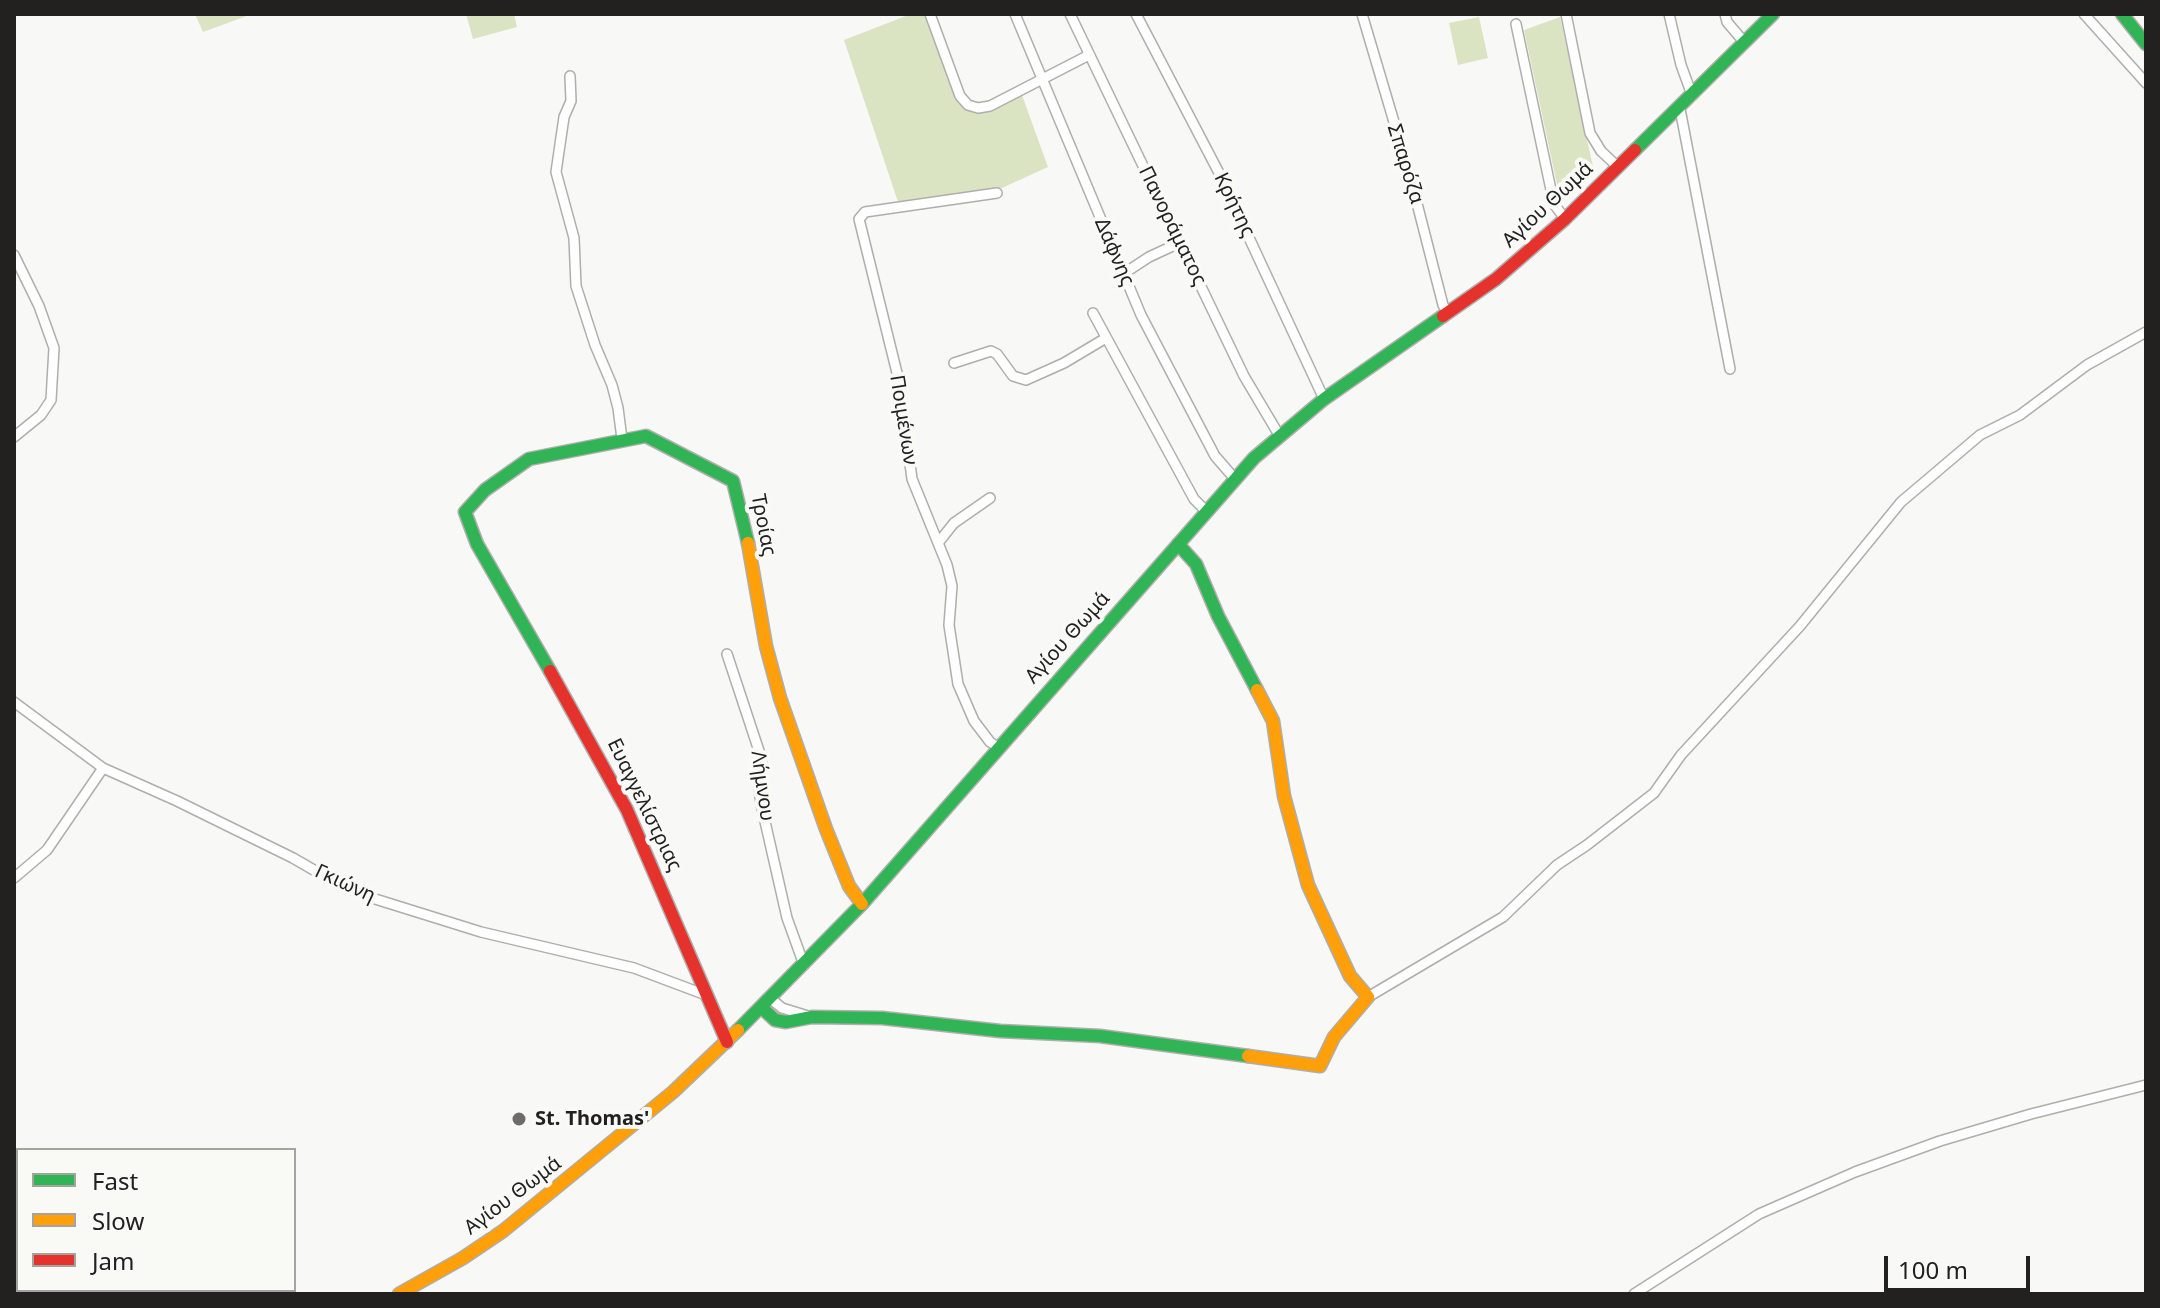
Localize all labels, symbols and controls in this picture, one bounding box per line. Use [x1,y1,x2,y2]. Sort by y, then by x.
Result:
street label: Σπαρόζα [1382,121,1428,207]
street label: Αγίου Θωμά [1498,157,1598,253]
street label: Πανοράματος [1133,163,1211,289]
street label: Κρήτης [1208,169,1260,241]
street label: Δάφνης [1089,214,1139,290]
street label: Ποιμένων [884,373,922,467]
street label: Τροίας [745,492,781,558]
street label: Αγίου Θωμά [1021,587,1115,689]
street label: Ευαγγελίστριας [602,735,686,875]
street label: Λήμνου [745,749,779,823]
street label: Γκιώνη [311,860,379,908]
place label: St. Thomas' [535,1107,649,1131]
marker: St. Thomas' [510,1110,528,1128]
legend [16,1148,296,1292]
street label: Αγίου Θωμά [460,1152,566,1240]
text: Fast [92,1164,138,1197]
text: Slow [92,1204,144,1237]
scale bar [1888,1240,2034,1290]
text: Jam [92,1244,134,1277]
text: 100 m [1898,1253,1968,1286]

